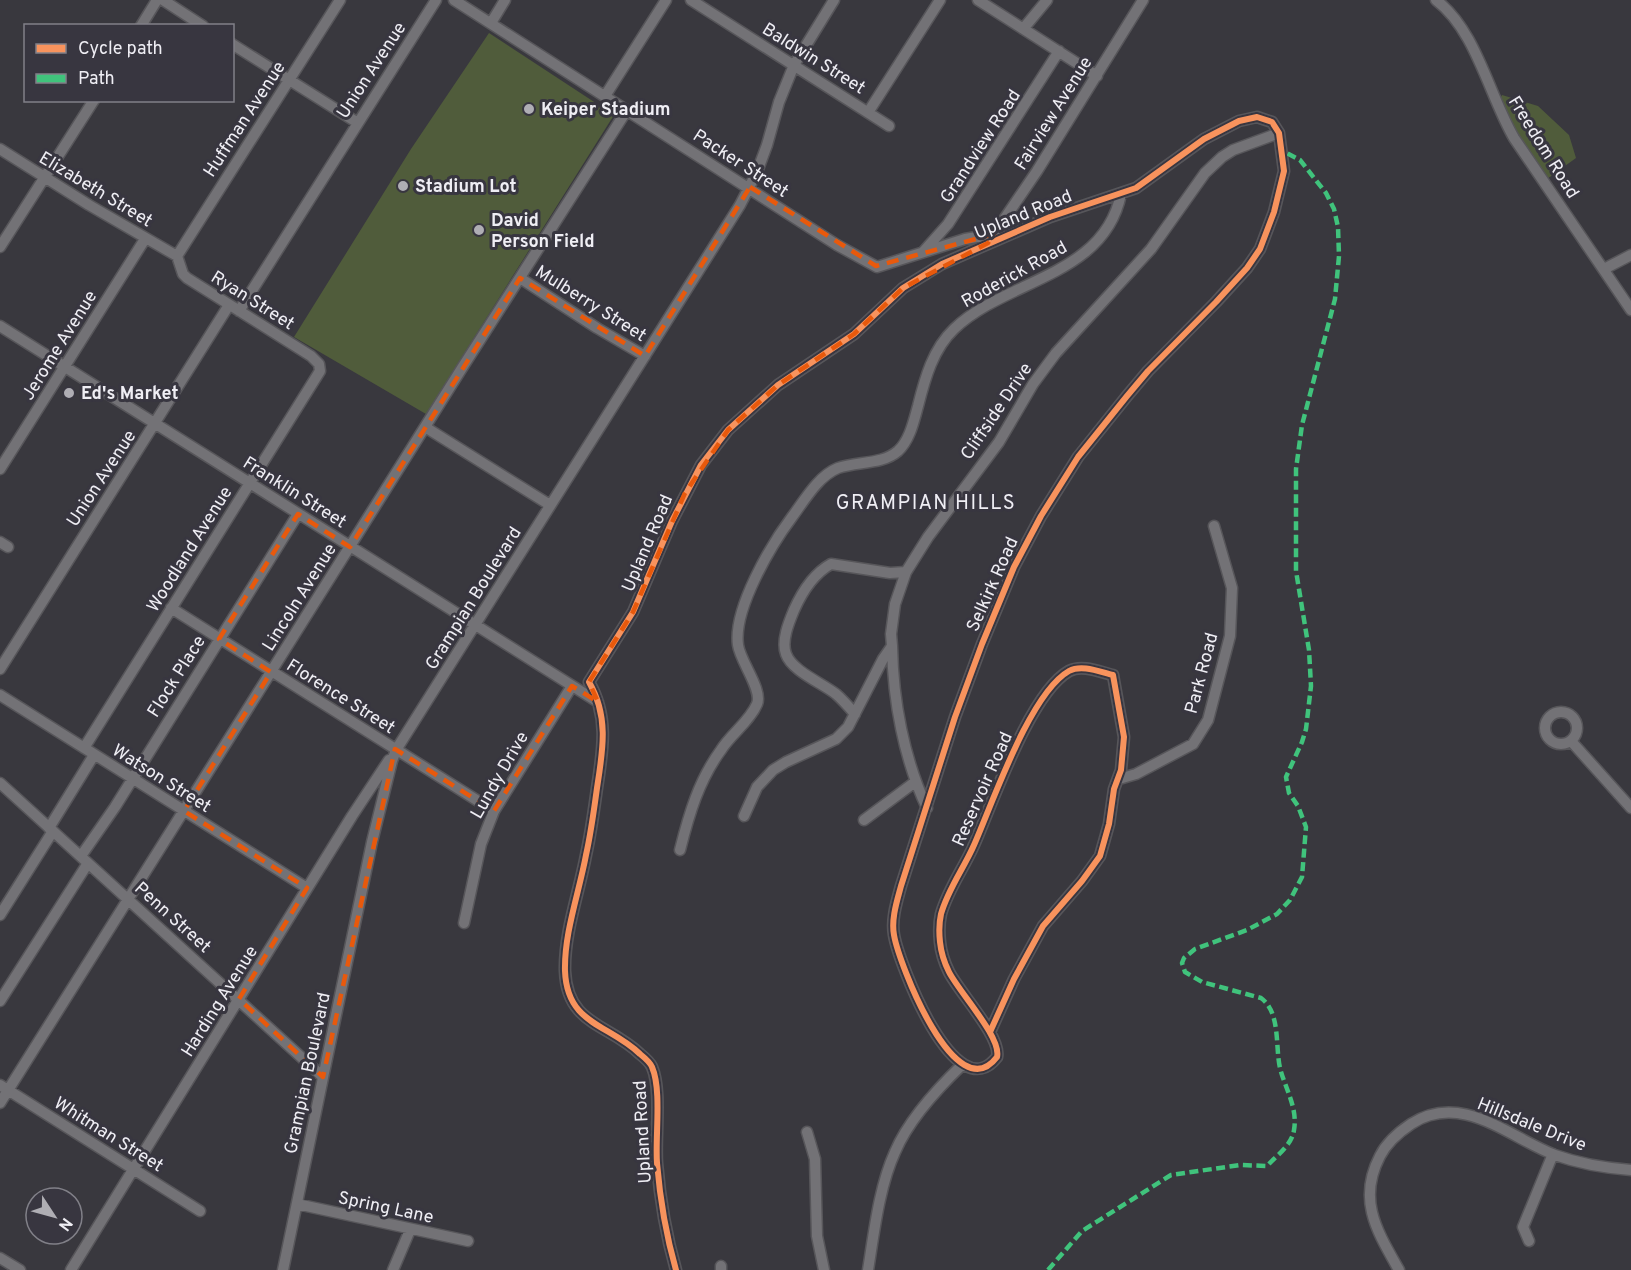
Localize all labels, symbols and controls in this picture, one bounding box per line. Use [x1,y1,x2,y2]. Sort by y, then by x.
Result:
street label: Union Avenue [332,18,412,124]
street label: Baldwin Street [757,18,869,100]
legend [24,24,234,102]
text: Cycle path [78,38,163,61]
street label: Fairview Avenue [1010,53,1098,175]
street label: Huffman Avenue [199,57,291,182]
text: Path [78,68,115,91]
street label: Grandview Road [936,85,1027,208]
street label: Freedom Road [1502,92,1583,203]
place label: Keiper Stadium [541,99,671,122]
marker: Keiper Stadium [522,102,536,116]
street label: Packer Street [688,125,792,204]
street label: Elizabeth Street [34,147,156,233]
place label: Stadium Lot [415,176,517,199]
marker: Stadium Lot [396,179,410,193]
street label: Upland Road [971,185,1076,245]
place label: David Person Field [491,210,595,254]
marker: David Person Field [472,223,486,237]
street label: Roderick Road [958,237,1072,314]
street label: Mulberry Street [530,261,650,348]
street label: Ryan Street [206,266,298,336]
street label: Jerome Avenue [17,287,103,405]
street label: Cliffside Drive [956,359,1038,465]
place label: Ed's Market [81,383,179,406]
marker: Ed's Market [62,386,76,400]
street label: Union Avenue [62,426,142,532]
street label: Franklin Street [238,452,350,534]
street label: Woodland Avenue [142,483,238,617]
street label: Upland Road [618,491,679,596]
district label: GRAMPIAN HILLS [836,491,1016,517]
street label: Grampian Boulevard [421,523,528,675]
street label: Selkirk Road [962,534,1024,636]
street label: Lincoln Avenue [258,540,343,656]
street label: Park Road [1181,630,1224,716]
street label: Flock Place [143,631,212,722]
street label: Florence Street [281,655,399,740]
street label: Lundy Drive [466,728,535,824]
street label: Reservoir Road [948,729,1019,850]
street label: Watson Street [107,740,215,819]
street label: Penn Street [129,878,215,959]
street label: Harding Avenue [177,942,264,1062]
street label: Grampian Boulevard [280,990,337,1156]
street label: Upland Road [629,1080,658,1184]
street label: Whitman Street [49,1092,167,1178]
street label: Hillsdale Drive [1473,1093,1589,1158]
north arrow [24,1186,84,1246]
street label: Spring Lane [336,1187,436,1230]
text: N [53,1213,76,1234]

